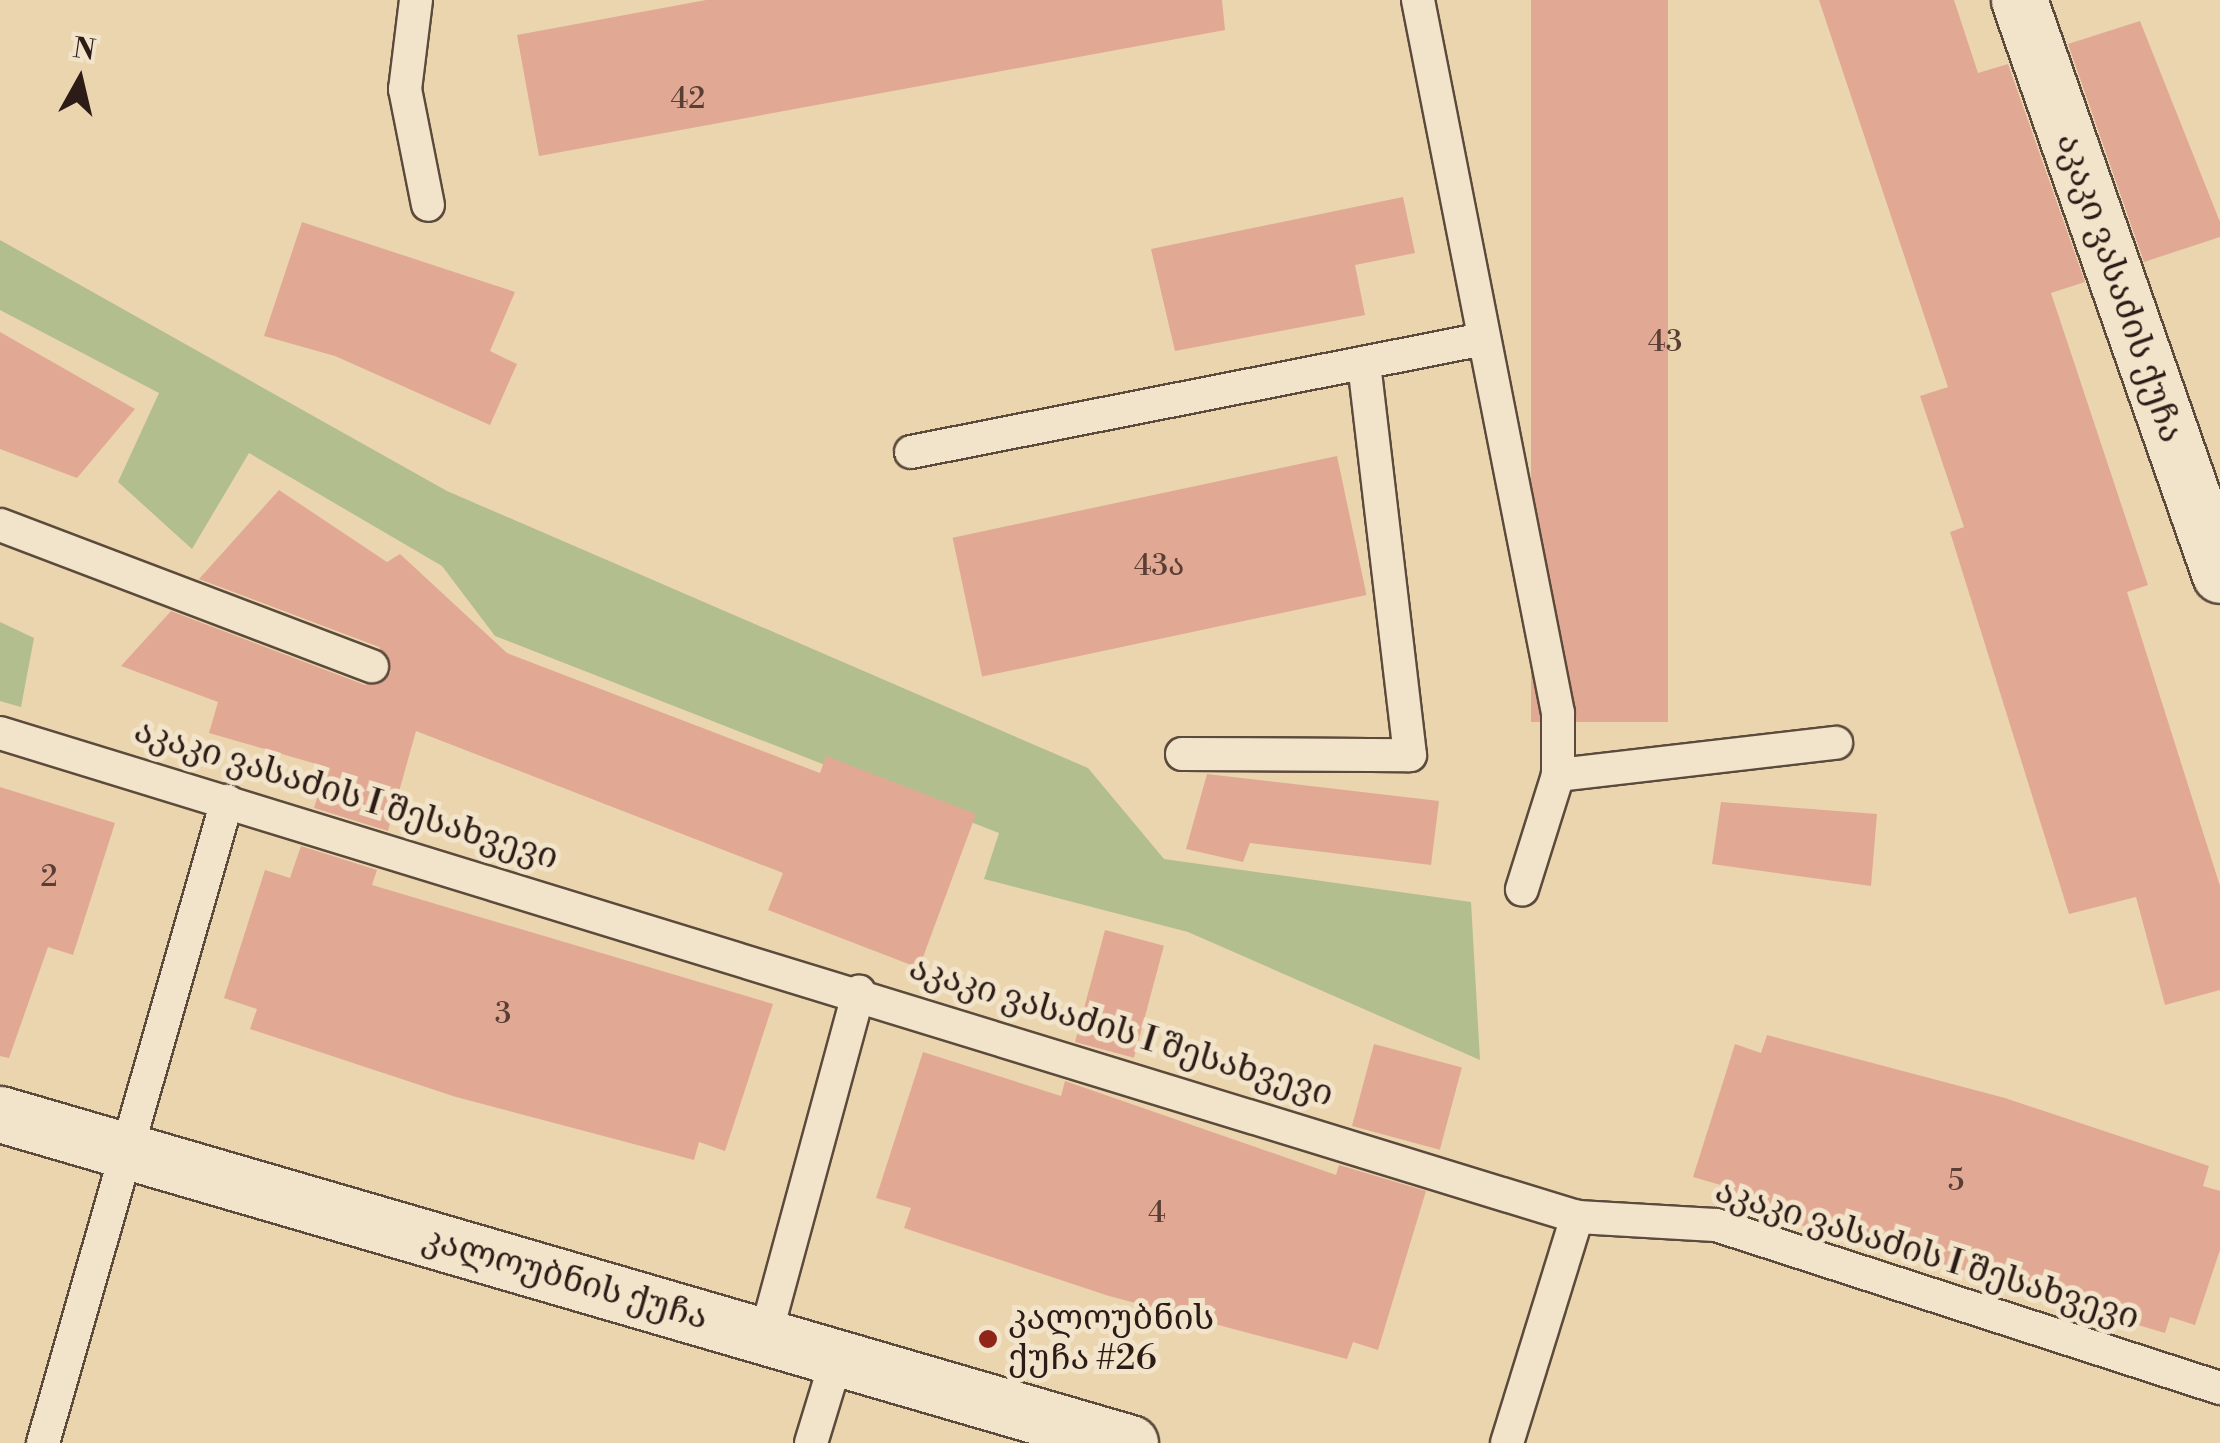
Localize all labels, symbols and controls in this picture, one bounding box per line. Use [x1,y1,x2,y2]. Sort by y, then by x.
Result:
north arrow [30,30,130,130]
text: N [71,31,98,69]
house number: 42 [671,81,705,117]
street label: აკაკი ვასაძის ქუჩა [2046,128,2192,448]
house number: 43 [1648,324,1682,360]
house number: 43ა [1134,548,1184,584]
street label: აკაკი ვასაძის I შესახვევი [129,710,563,880]
house number: 2 [40,859,58,895]
street label: აკაკი ვასაძის I შესახვევი [904,947,1338,1117]
house number: 3 [495,996,511,1032]
house number: 5 [1948,1163,1964,1199]
street label: აკაკი ვასაძის I შესახვევი [1710,1170,2144,1340]
house number: 4 [1148,1195,1166,1231]
street label: კალოუბნის ქუჩა [417,1218,713,1340]
place label: კალოუბნის ქუჩა #26 [1008,1298,1214,1380]
marker: კალოუბნის ქუჩა #26 [977,1328,999,1350]

